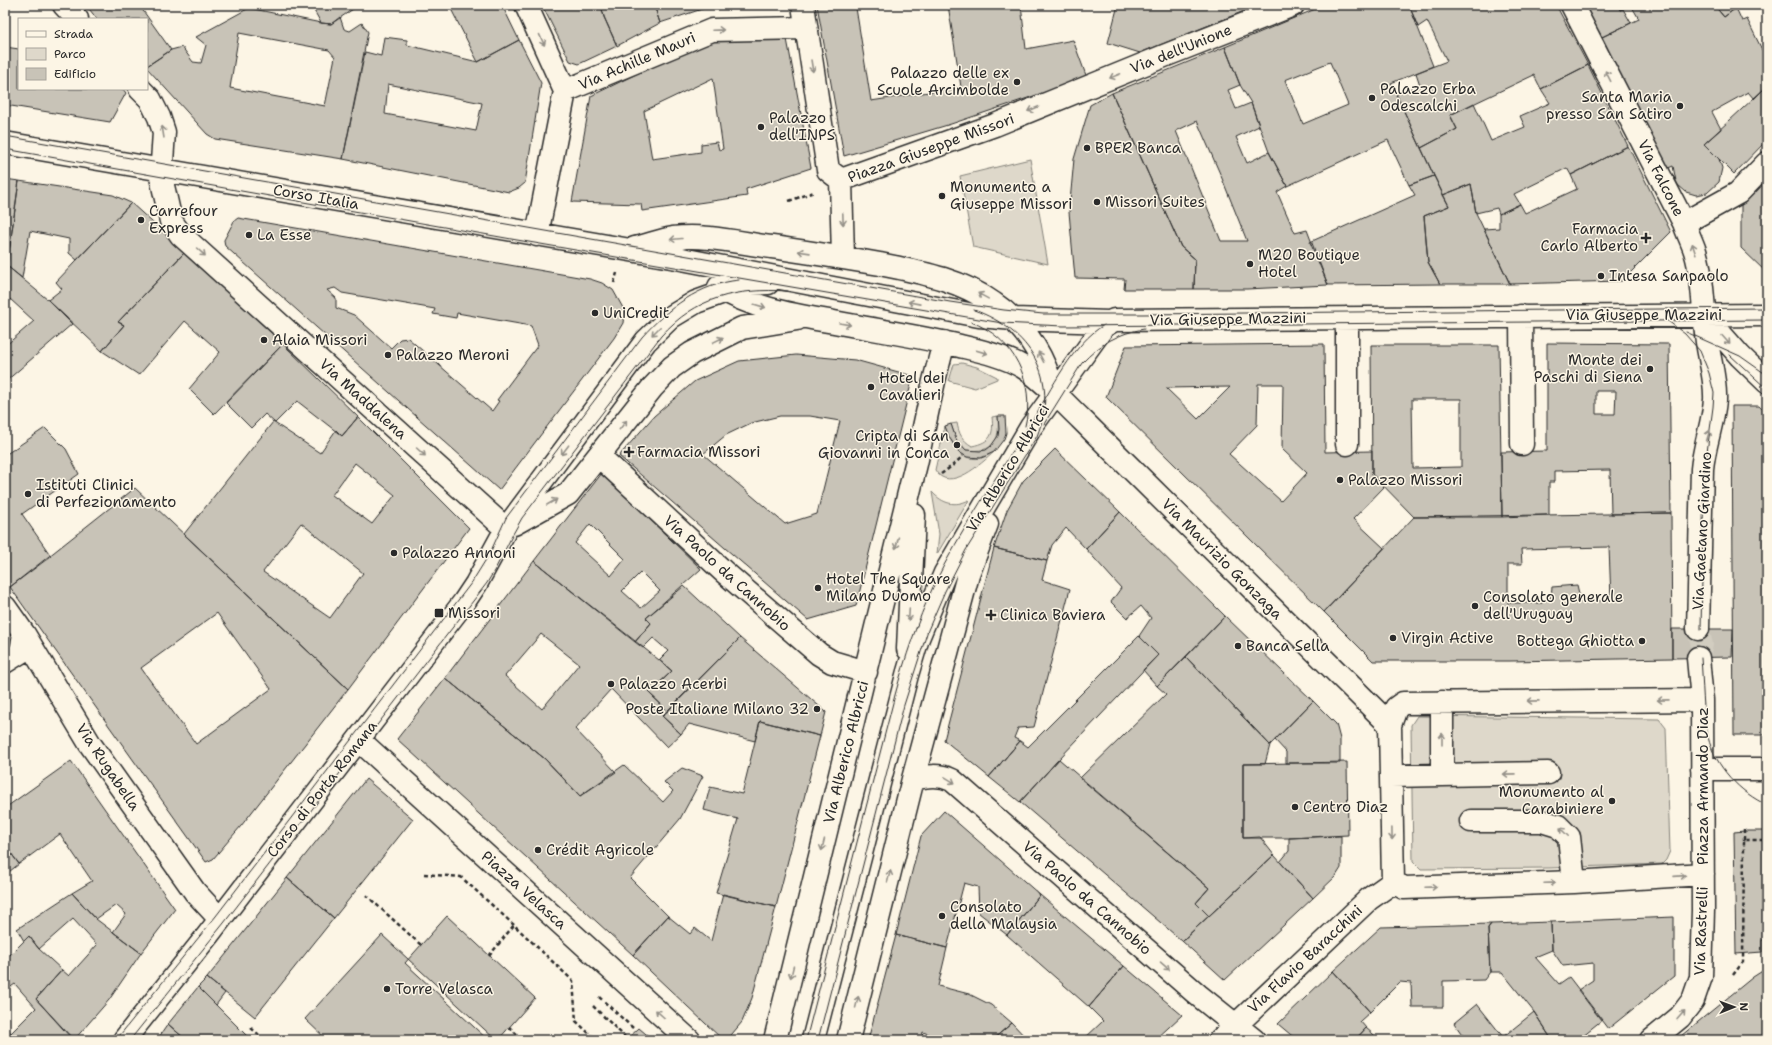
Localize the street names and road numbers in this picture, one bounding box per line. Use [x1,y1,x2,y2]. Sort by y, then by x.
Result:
street label: Via dell'Unione [1127,20,1235,78]
street label: Via Achille Mauri [575,27,699,95]
street label: Piazza Giuseppe Missori [845,109,1017,187]
street label: Via Falcone [1633,136,1689,220]
street label: Corso Italia [272,180,361,215]
street label: Via Giuseppe Mazzini [1566,305,1722,325]
street label: Via Giuseppe Mazzini [1149,308,1307,330]
street label: Via Maddalena [315,354,412,444]
street label: Via Alberico Albricci [962,400,1054,536]
street label: Via Gaetano Giardino [1688,451,1716,611]
street label: Via Maurizio Gonzaga [1157,494,1287,624]
street label: Via Paolo da Cannobio [659,510,795,636]
street label: Via Alberico Albricci [819,679,873,825]
street label: Piazza Armando Diaz [1693,707,1713,865]
street label: Corso di Porta Romana [262,716,382,862]
street label: Via Rugabella [71,719,145,815]
street label: Via Paolo da Cannobio [1018,836,1156,960]
street label: Piazza Velasca [477,846,571,934]
street label: Via Rastrelli [1689,886,1713,976]
street label: Via Flavio Baracchini [1243,900,1367,1018]

